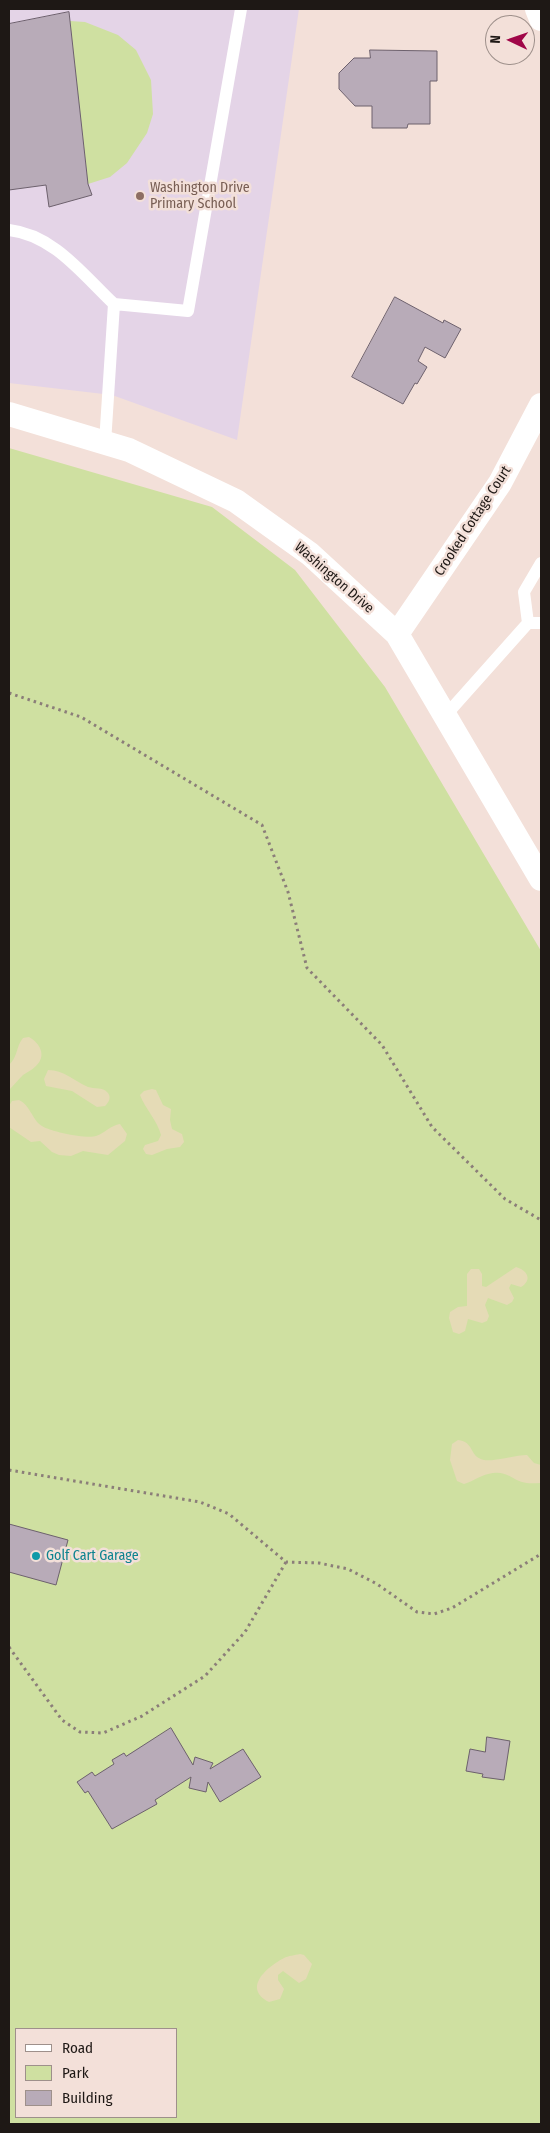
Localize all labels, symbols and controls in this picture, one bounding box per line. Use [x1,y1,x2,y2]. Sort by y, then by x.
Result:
north arrow [485,15,535,65]
text: N [487,35,504,44]
place label: Washington Drive Primary School [150,180,250,212]
marker: Washington Drive Primary School [134,190,146,202]
street label: Crooked Cottage Court [431,463,515,579]
street label: Washington Drive [291,539,377,617]
place label: Golf Cart Garage [46,1548,139,1564]
marker: Golf Cart Garage [30,1550,42,1562]
legend [15,2028,178,2118]
text: Road [62,2039,93,2057]
text: Park [62,2064,89,2082]
text: Building [62,2089,113,2107]

